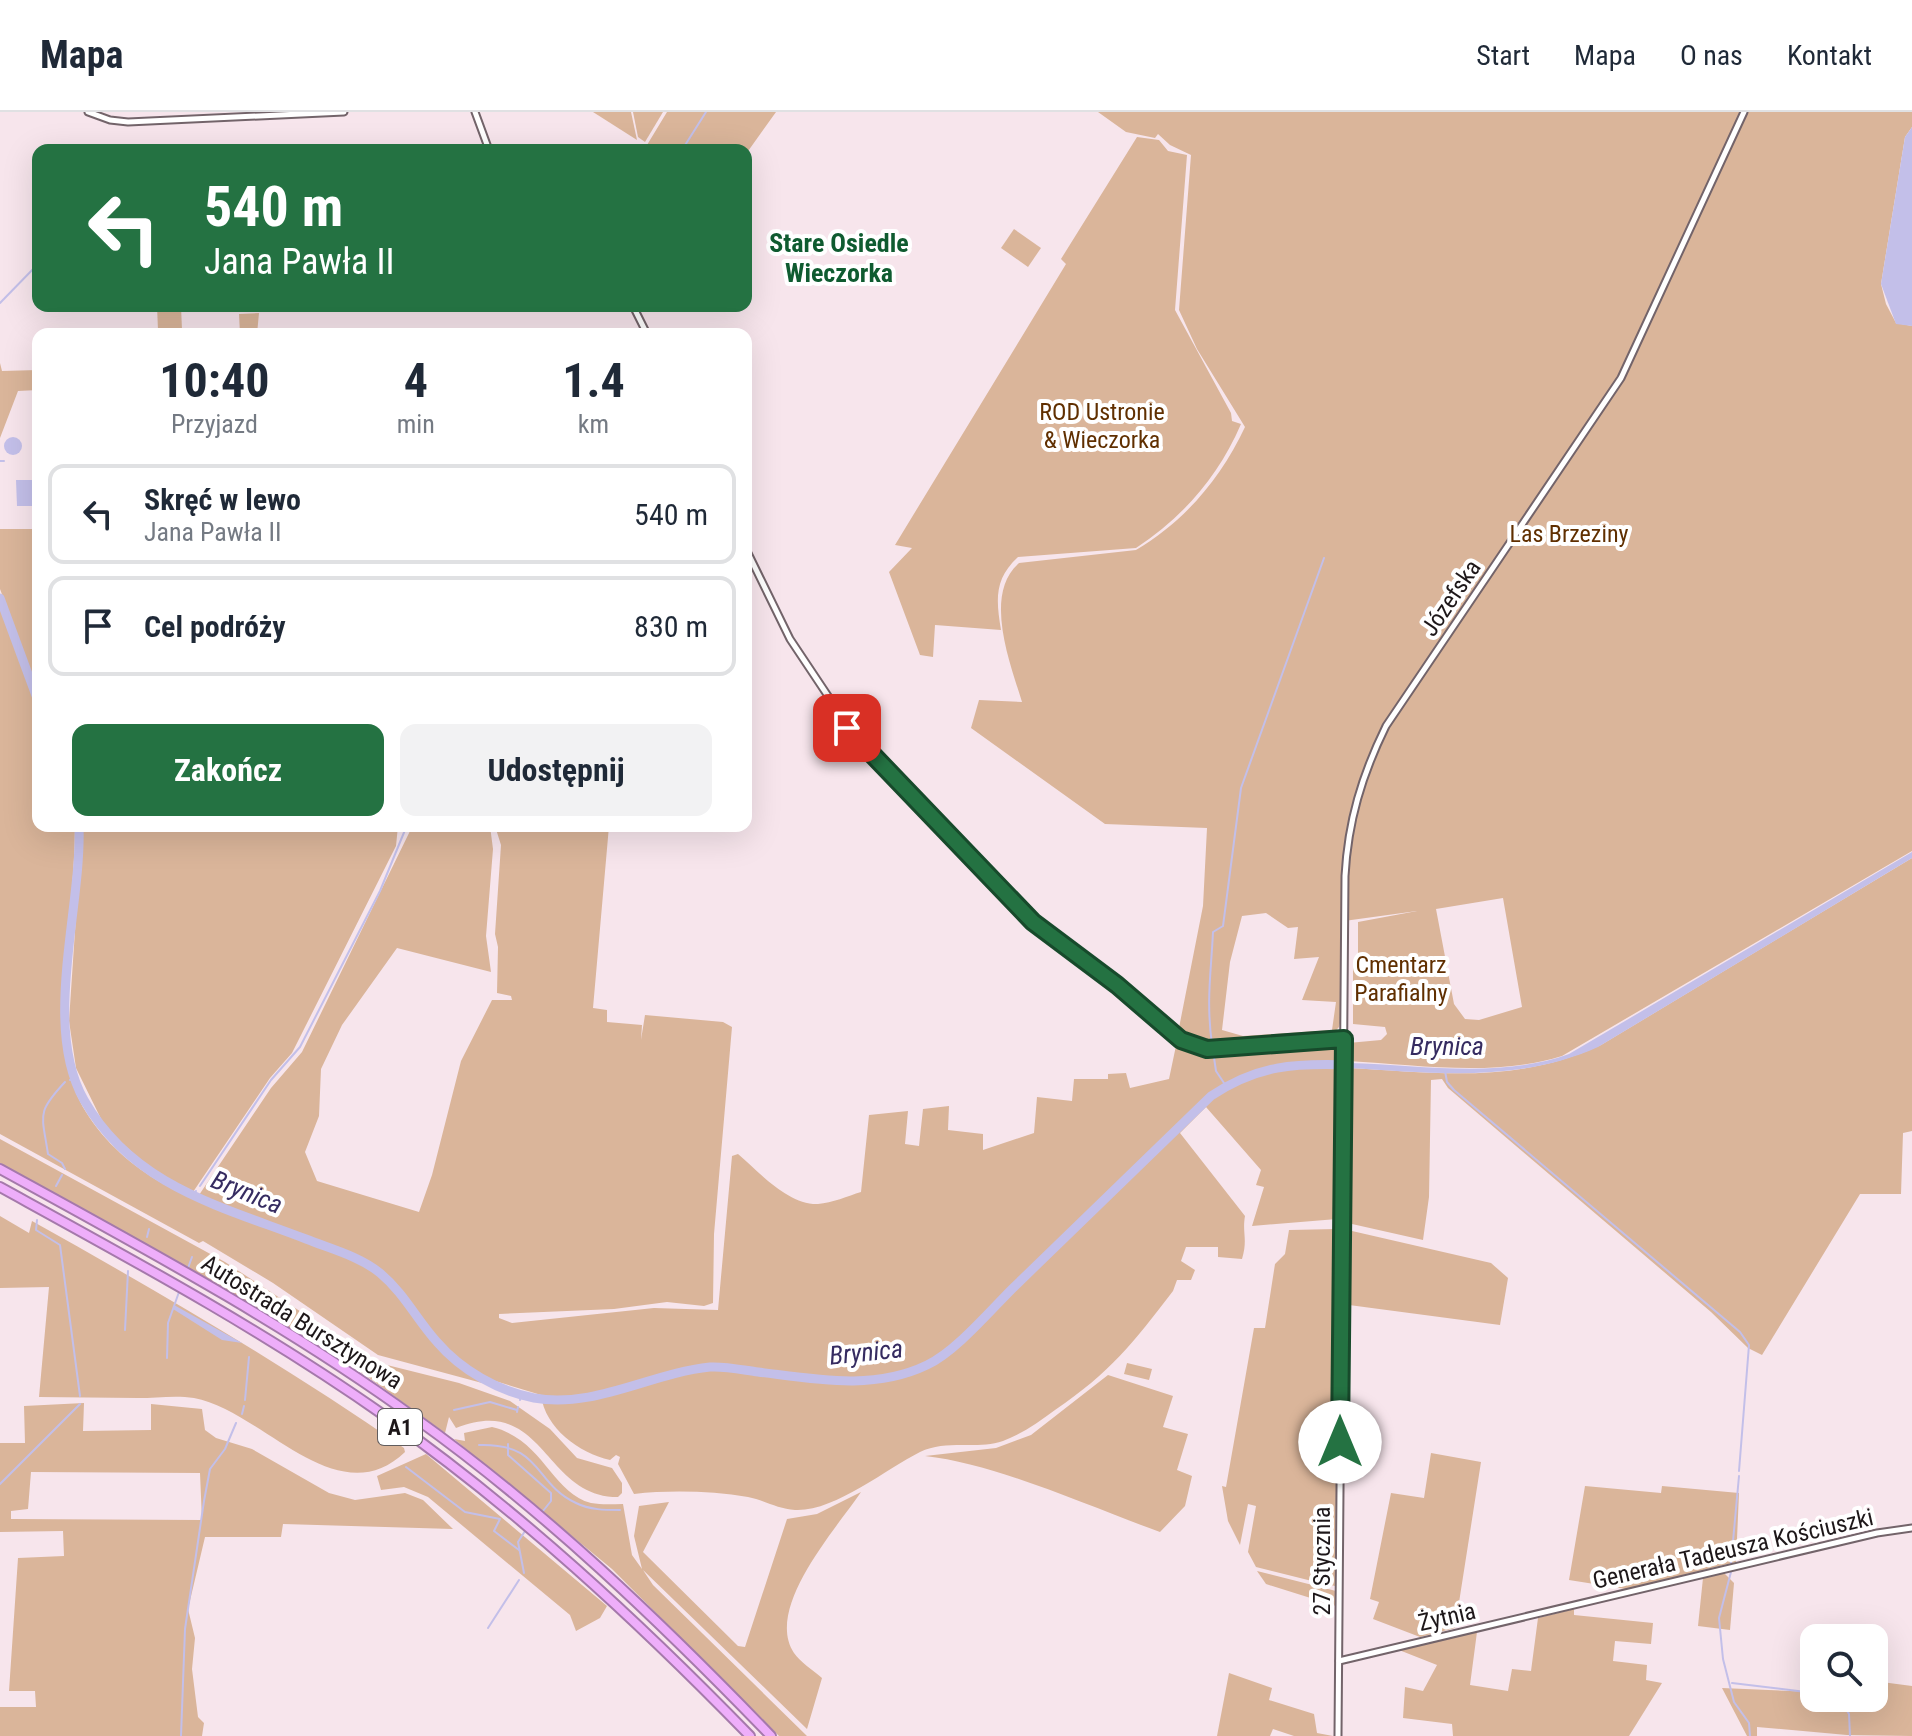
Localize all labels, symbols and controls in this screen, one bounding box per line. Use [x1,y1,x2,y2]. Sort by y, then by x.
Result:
text: Mapa [40,33,123,77]
text: Start [1476,39,1530,72]
text: Mapa [1574,39,1636,72]
text: O nas [1680,39,1743,72]
text: Kontakt [1787,39,1872,72]
text: 540 m [204,174,343,240]
icon: left [72,176,176,280]
district label: Stare Osiedle Wieczorka [769,228,909,288]
text: Jana Pawła II [204,241,395,283]
text: 10:40 [159,352,269,409]
text: 4 [404,352,428,409]
text: 1.4 [562,352,625,409]
park label: ROD Ustronie & Wieczorka [1039,398,1165,454]
text: Przyjazd [171,409,258,439]
text: min [397,409,435,439]
text: km [578,409,609,439]
text: Skręć w lewo [144,482,301,517]
icon: left [76,492,120,536]
text: 540 m [634,497,708,532]
text: Jana Pawła II [144,517,282,547]
park label: Las Brzeziny [1509,520,1629,548]
street label: Józefska [1415,555,1487,641]
icon: arrive [76,604,120,648]
text: Cel podróży [144,609,286,644]
text: 830 m [634,609,708,644]
pin [813,694,881,762]
icon: arrive [825,706,869,750]
button: Zakończ [72,724,384,816]
button: Udostępnij [400,724,712,816]
park label: Cmentarz Parafialny [1354,951,1448,1007]
water label: Brynica [1410,1031,1484,1061]
water label: Brynica [207,1164,287,1220]
street label: Autostrada Bursztynowa [197,1249,407,1395]
water label: Brynica [828,1333,904,1371]
position arrow [1298,1400,1382,1484]
road number: A1 [378,1409,422,1445]
street label: Generała Tadeusza Kościuszki [1590,1503,1876,1595]
street label: 27 Stycznia [1308,1507,1336,1615]
street label: Żytnia [1416,1597,1478,1637]
map controls [1800,1624,1888,1712]
button: search [1800,1624,1888,1712]

